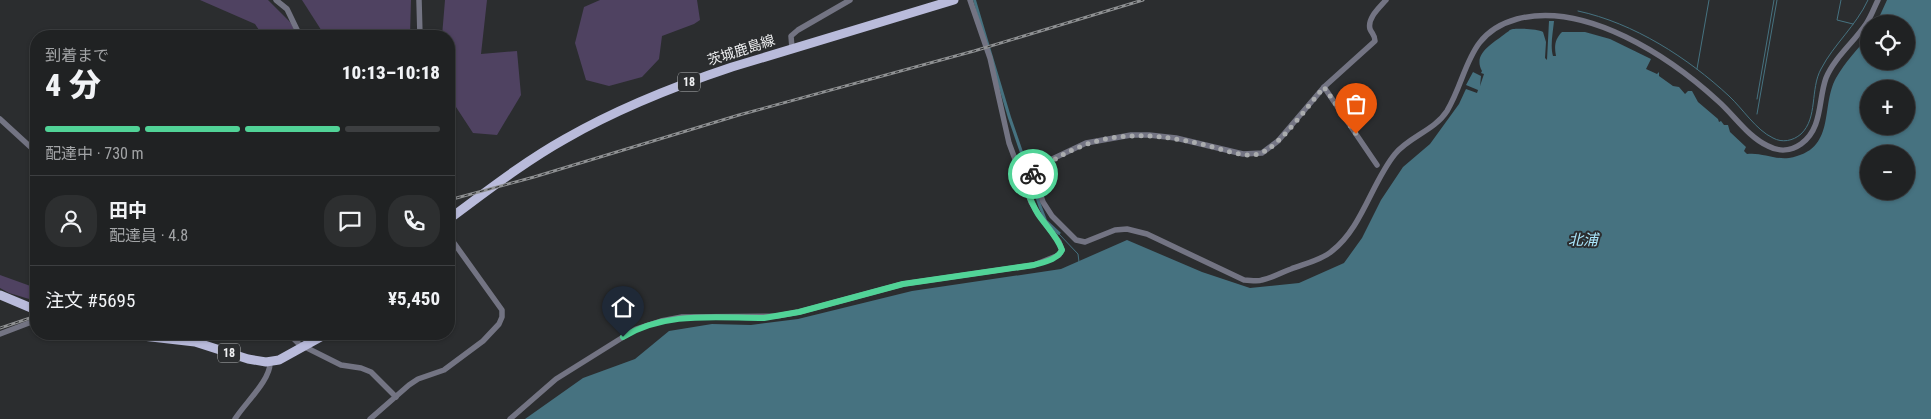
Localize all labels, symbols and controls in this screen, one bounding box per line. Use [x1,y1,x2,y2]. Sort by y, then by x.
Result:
map controls [1860,15,1915,200]
button: locate [1860,15,1915,70]
street label: 茨城鹿島線 [705,32,777,68]
text: 到着まで [45,46,109,65]
text: 10:13–10:18 [342,61,440,84]
text: 4 分 [45,66,101,104]
road number: 18 [678,72,700,91]
button: + [1860,80,1915,135]
pin [1335,83,1377,134]
icon: bag [1342,90,1370,118]
text: 配達中 · 730 m [45,144,144,163]
button: − [1860,145,1915,200]
courier [1008,149,1058,199]
icon: bike [1019,160,1047,188]
button: person [45,195,97,247]
button: chat [324,195,376,247]
button: phone [388,195,440,247]
text: 田中 [109,199,147,222]
text: 配達員 · 4.8 [109,226,188,245]
water label: 北浦 [1568,231,1600,249]
pin [602,286,644,337]
text: ¥5,450 [388,287,440,310]
text: 注文 #5695 [45,289,135,312]
icon: home [609,293,637,321]
road number: 18 [218,343,240,362]

